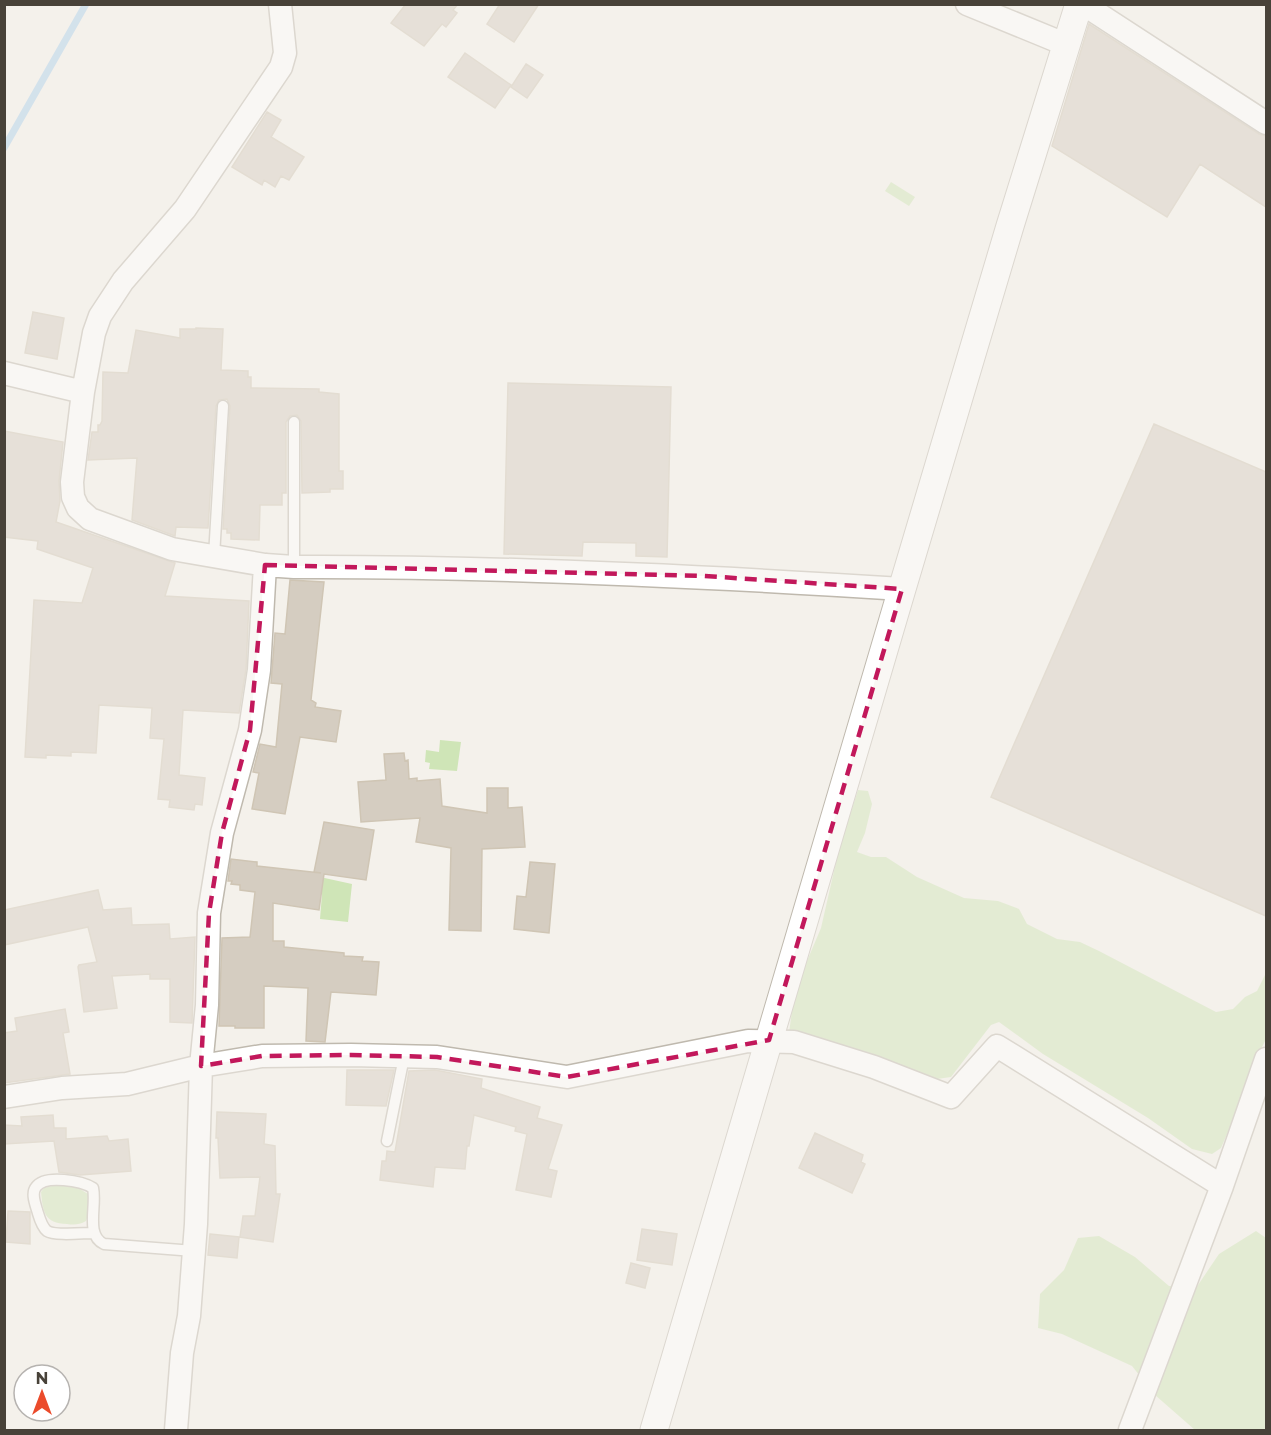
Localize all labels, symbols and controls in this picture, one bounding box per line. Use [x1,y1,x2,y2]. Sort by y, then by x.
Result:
north arrow [12,1363,72,1423]
text: N [36,1369,48,1388]

